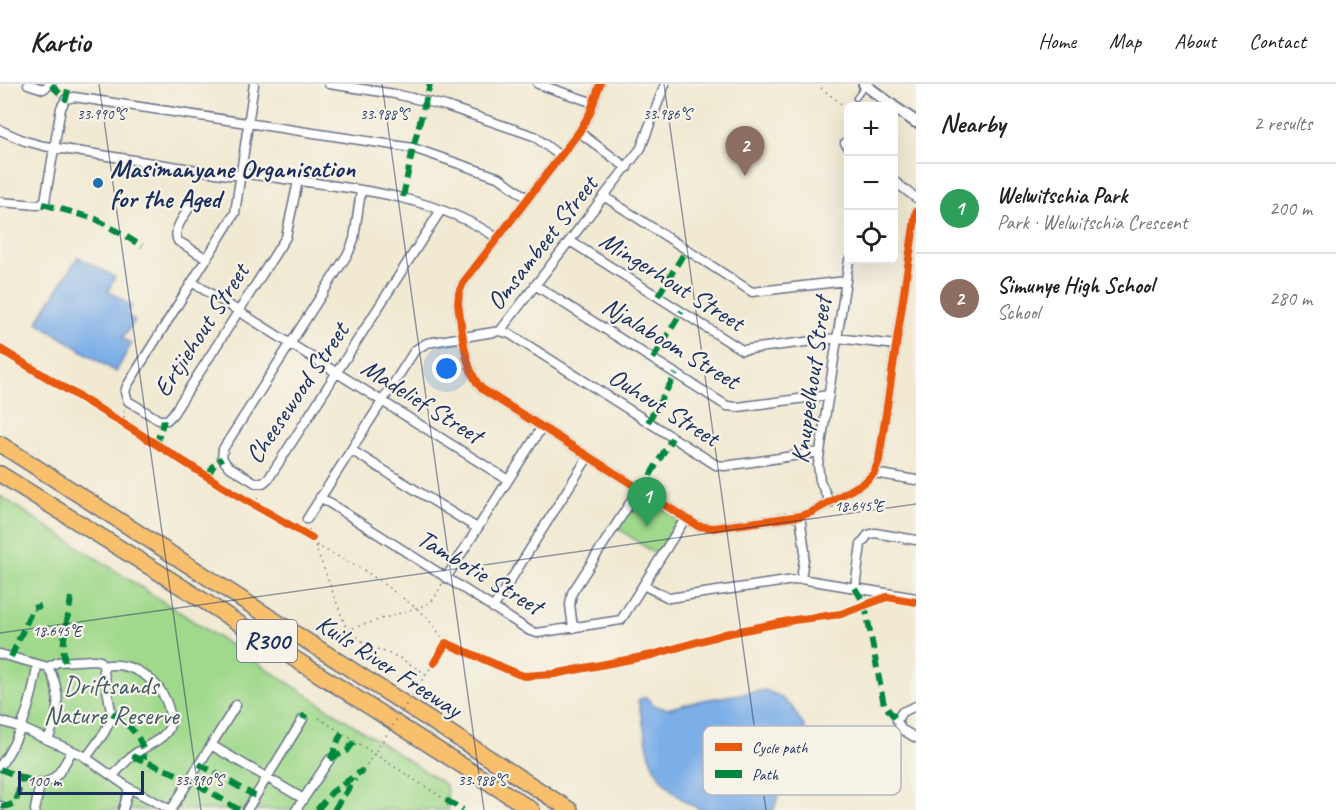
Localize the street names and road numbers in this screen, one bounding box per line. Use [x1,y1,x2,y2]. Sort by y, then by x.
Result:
street label: Omsambeet Street [479,167,606,317]
street label: Mingerhout Street [594,223,753,340]
street label: Ertjiehout Street [146,255,258,403]
street label: Njalaboom Street [596,289,748,398]
street label: Knuppelhout Street [783,291,839,465]
street label: Cheesewood Street [238,314,358,470]
street label: Madelief Street [355,351,492,453]
street label: Ouhout Street [603,360,728,455]
street label: Tambotie Street [411,522,552,624]
street label: Kuils River Freeway [310,607,470,726]
road number: R300 [237,620,297,662]

